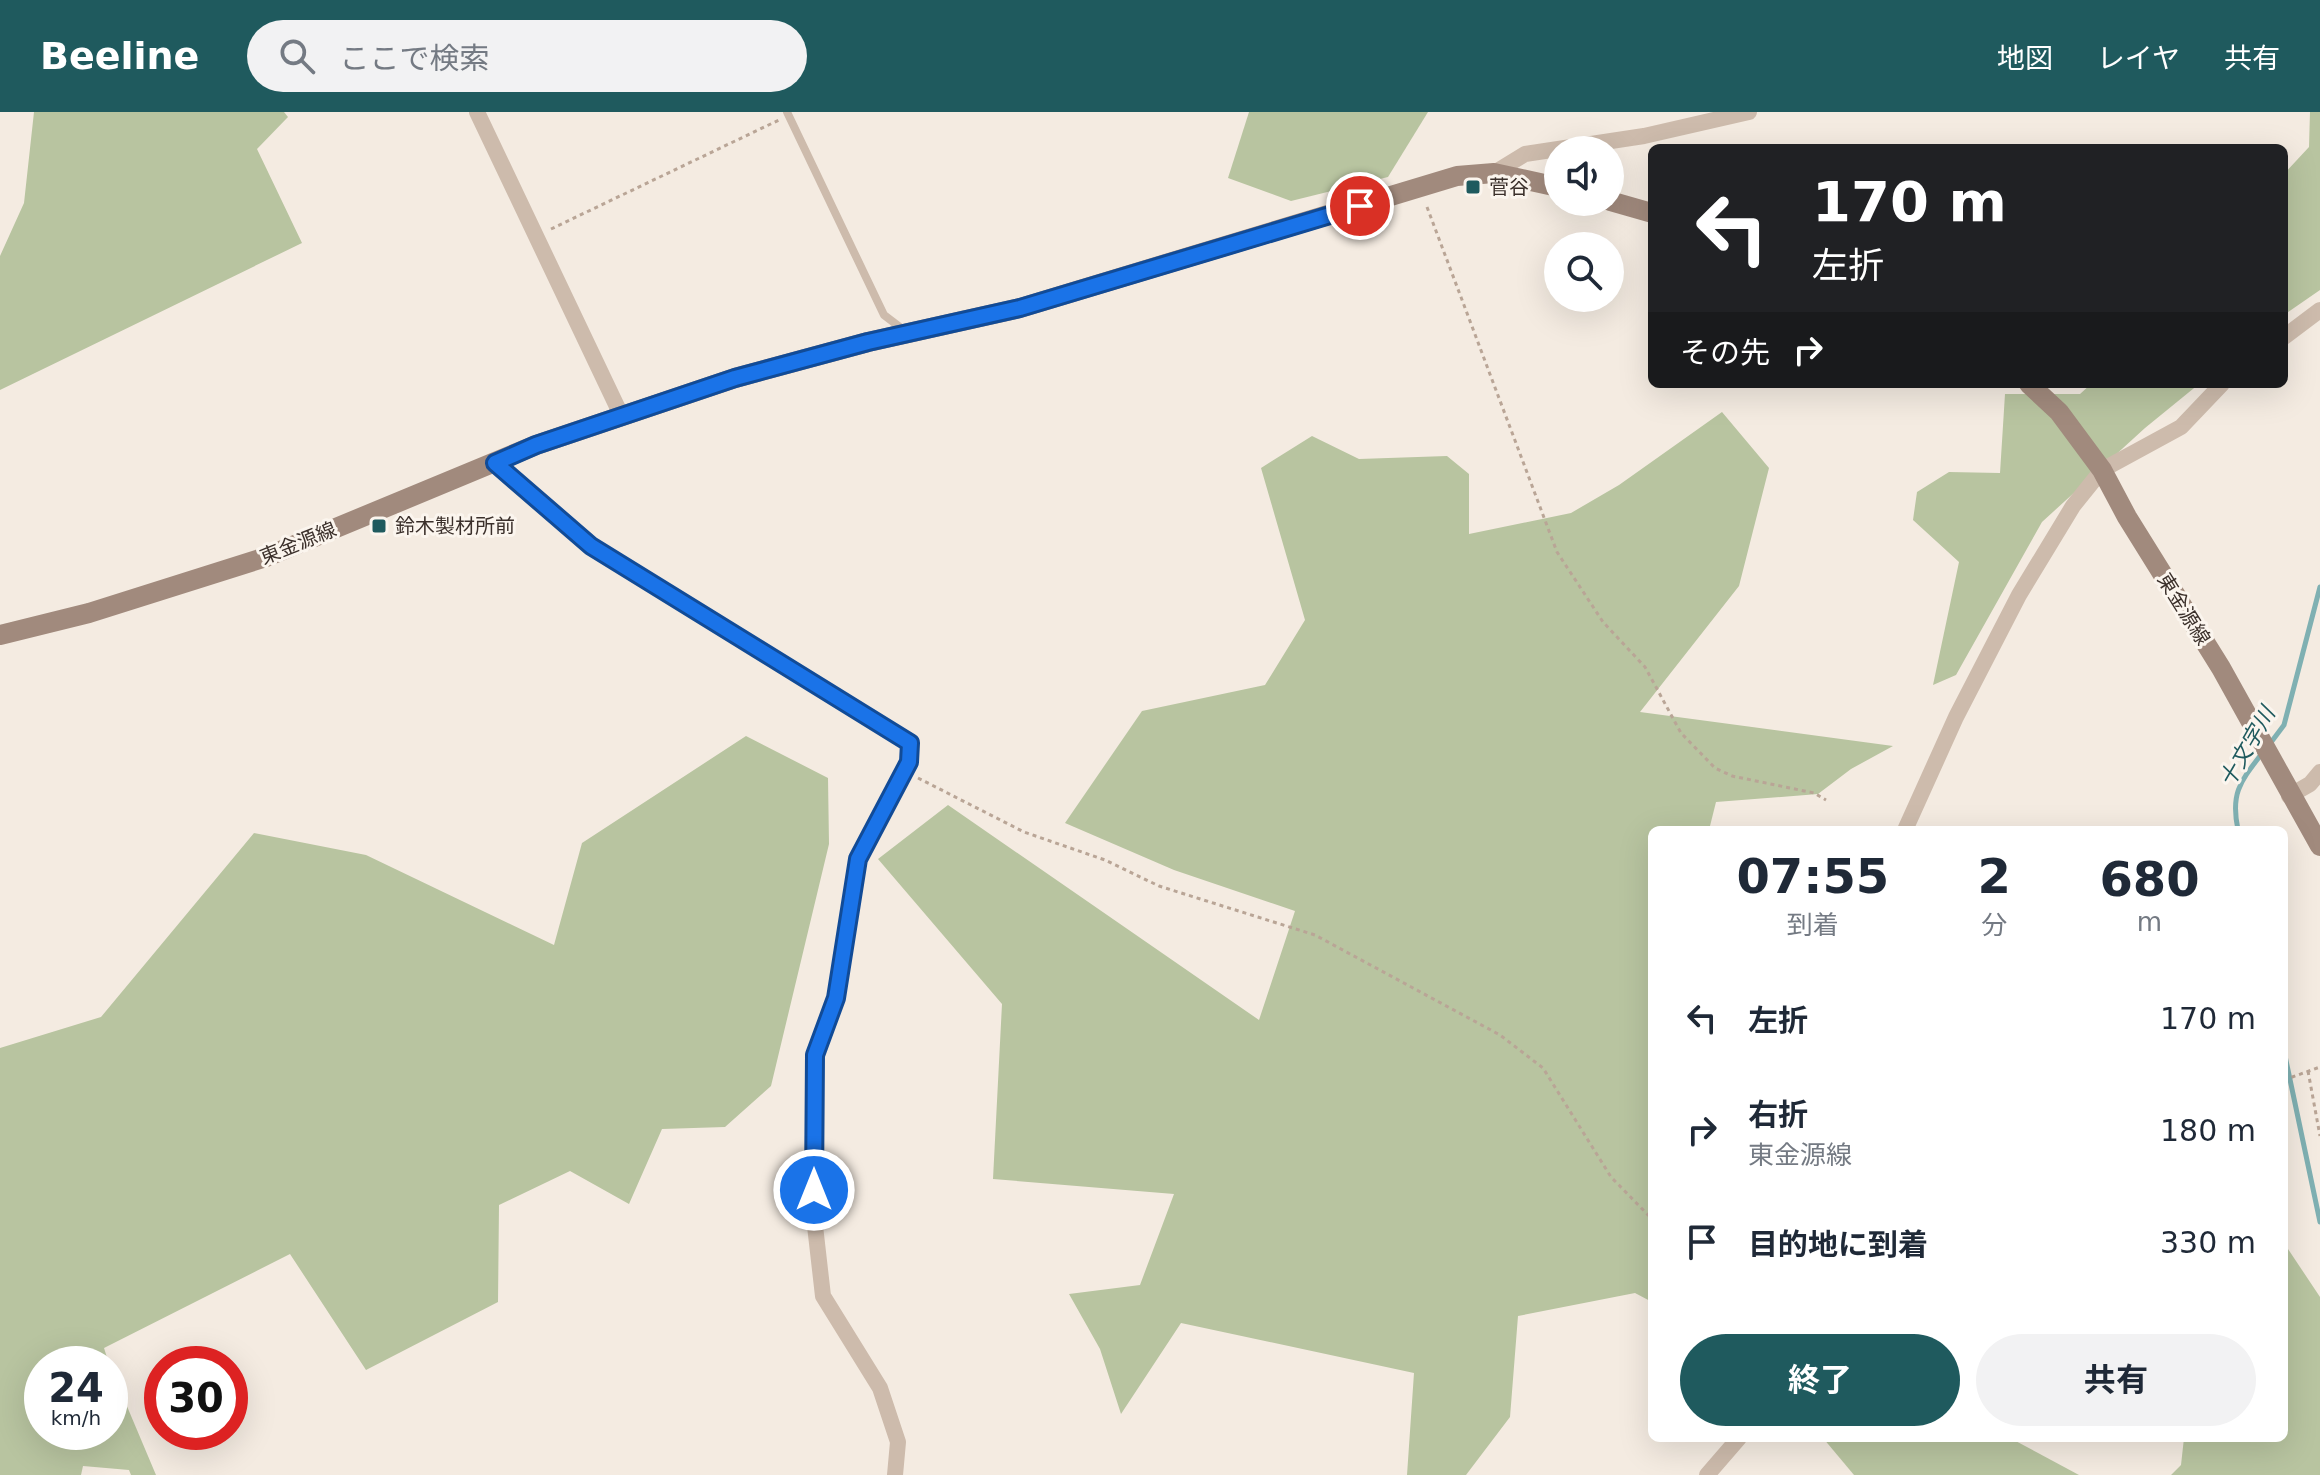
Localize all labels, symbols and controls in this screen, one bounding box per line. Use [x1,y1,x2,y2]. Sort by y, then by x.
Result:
search box [247,20,807,92]
text: Beeline [40,34,199,78]
icon: search [275,34,319,78]
text: ここで検索 [339,41,489,76]
text: 地図 [1997,42,2053,75]
text: レイヤ [2097,42,2180,75]
text: 共有 [2224,42,2280,75]
map controls [1544,136,1624,312]
button: sound [1544,136,1624,216]
text: 170 m [1812,169,2007,234]
pin [1326,172,1394,240]
place label: 菅谷 [1489,175,1529,199]
icon: left [1680,176,1784,280]
marker: 菅谷 [1464,178,1482,196]
icon: arrive [1338,184,1382,228]
button: search [1544,232,1624,312]
text: 左折 [1812,245,1884,286]
icon: right [1786,328,1830,372]
text: その先 [1680,335,1770,370]
place label: 鈴木製材所前 [395,514,515,538]
street label: 東金源線 [256,517,340,569]
marker: 鈴木製材所前 [370,517,388,535]
street label: 東金源線 [2153,569,2215,649]
water label: 十文字川 [2214,701,2281,791]
text: 07:55 [1736,848,1889,904]
text: 2 [1978,848,2011,904]
text: 680 [2099,851,2200,907]
text: m [2137,907,2162,937]
text: 到着 [1787,910,1839,940]
text: 分 [1981,910,2007,940]
icon: left [1680,996,1724,1040]
text: 170 m [2160,1001,2256,1036]
text: 左折 [1748,1003,1808,1038]
text: 右折 [1748,1097,1808,1132]
icon: right [1680,1108,1724,1152]
text: 180 m [2160,1113,2256,1148]
text: 東金源線 [1748,1140,1852,1170]
position arrow [772,1148,856,1232]
icon: arrive [1680,1220,1724,1264]
text: 330 m [2160,1225,2256,1260]
text: 目的地に到着 [1748,1227,1928,1262]
button: 終了 [1680,1334,1960,1426]
button: 共有 [1976,1334,2256,1426]
speed limit sign: 30 [144,1346,248,1450]
text: 24 [48,1365,104,1411]
text: km/h [51,1406,101,1430]

